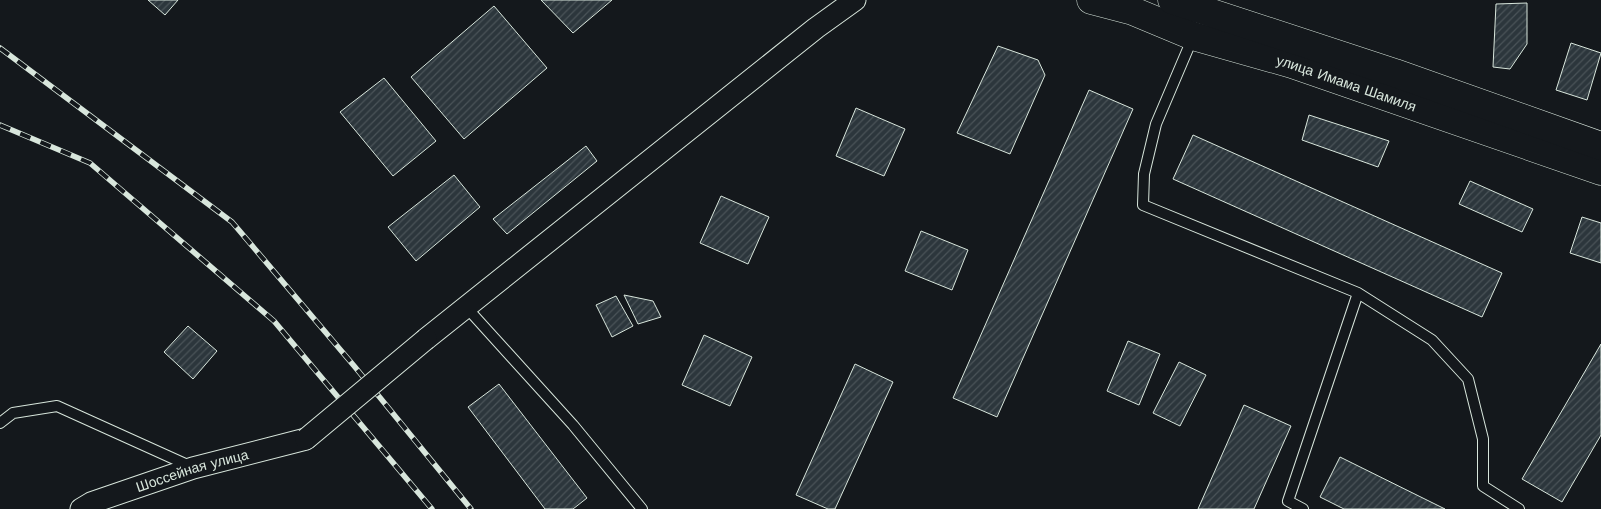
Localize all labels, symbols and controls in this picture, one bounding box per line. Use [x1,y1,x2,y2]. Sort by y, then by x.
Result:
street label: улица Имама Шамиля [1275,52,1419,114]
street label: Шоссейная улица [134,446,250,495]

